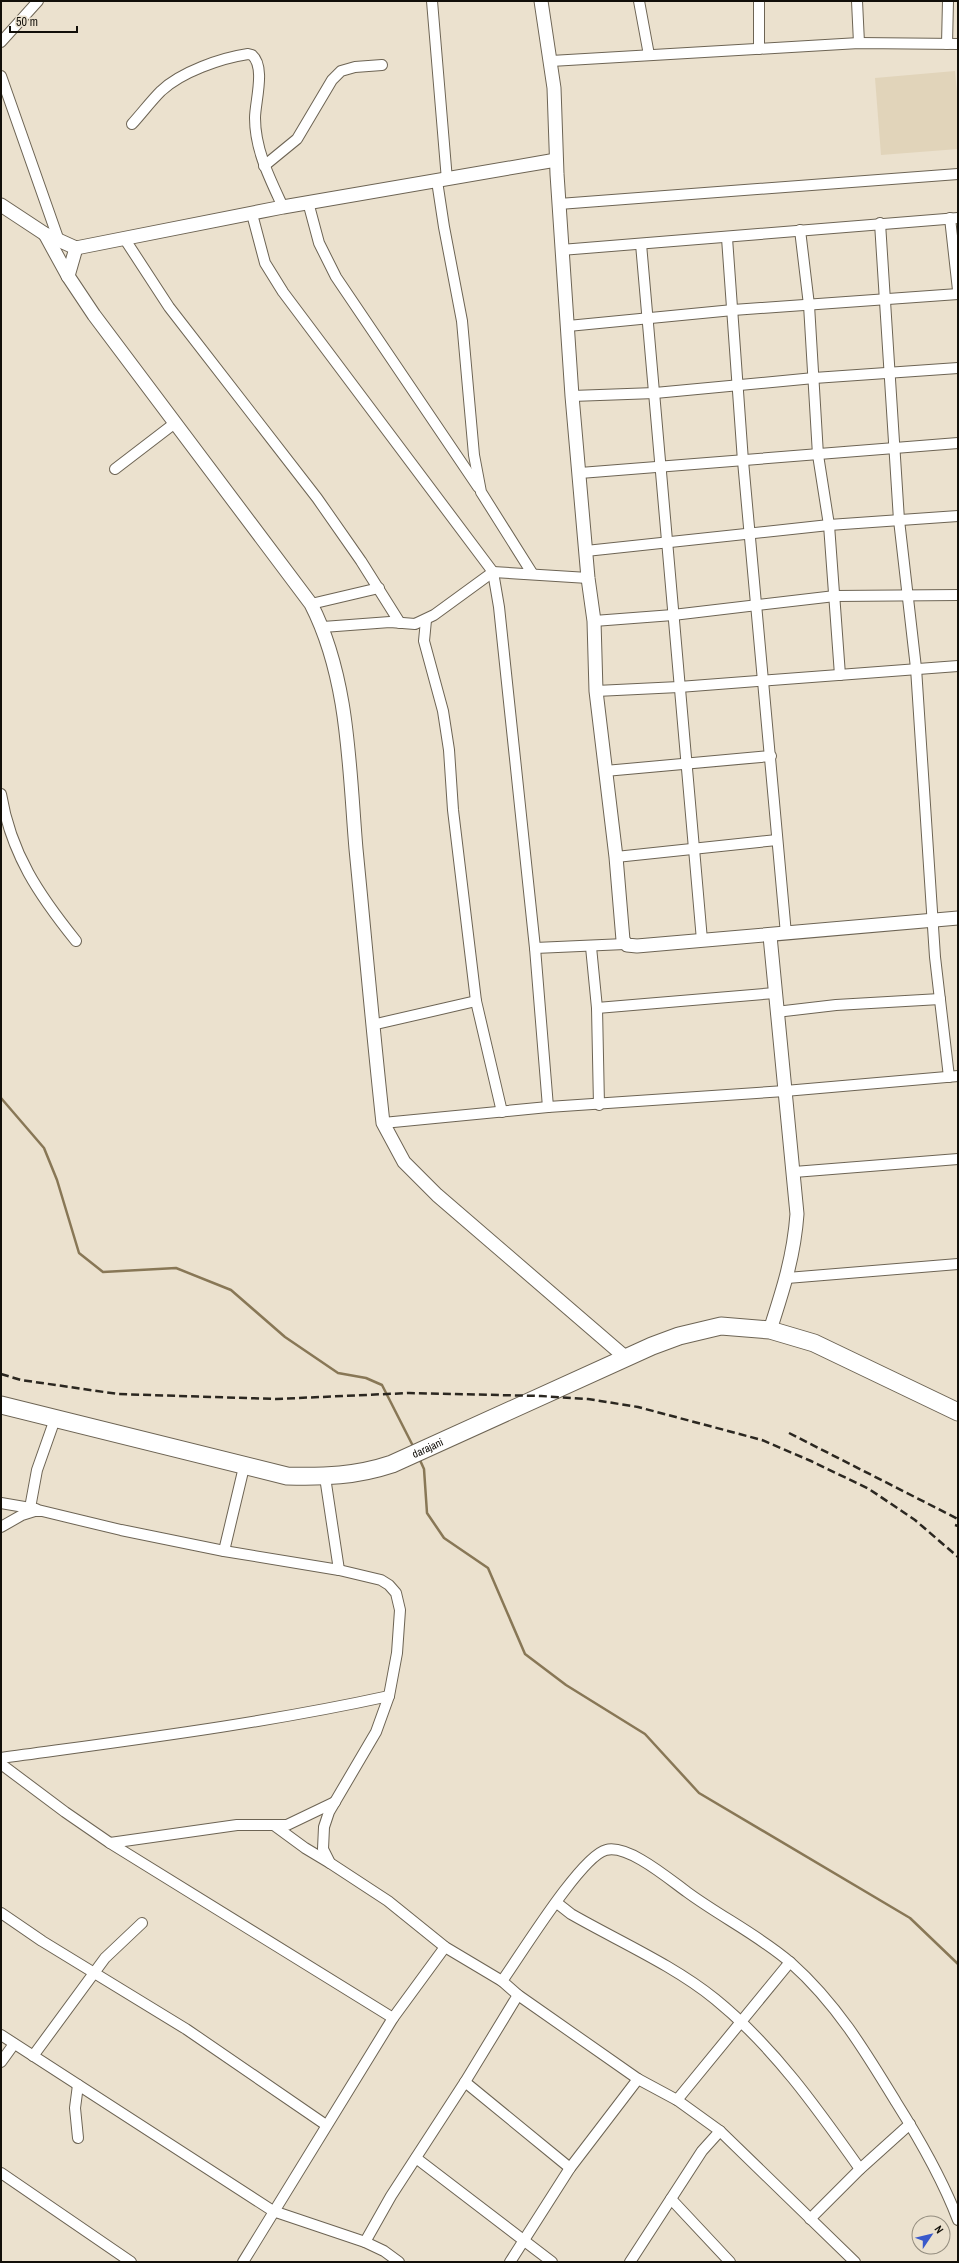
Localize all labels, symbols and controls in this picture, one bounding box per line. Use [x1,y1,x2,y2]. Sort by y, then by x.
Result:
scale bar [10,8,77,34]
text: 50 m [16,14,38,30]
street label: darajani [410,1435,445,1461]
north arrow [911,2215,951,2255]
text: N [932,2223,947,2236]

